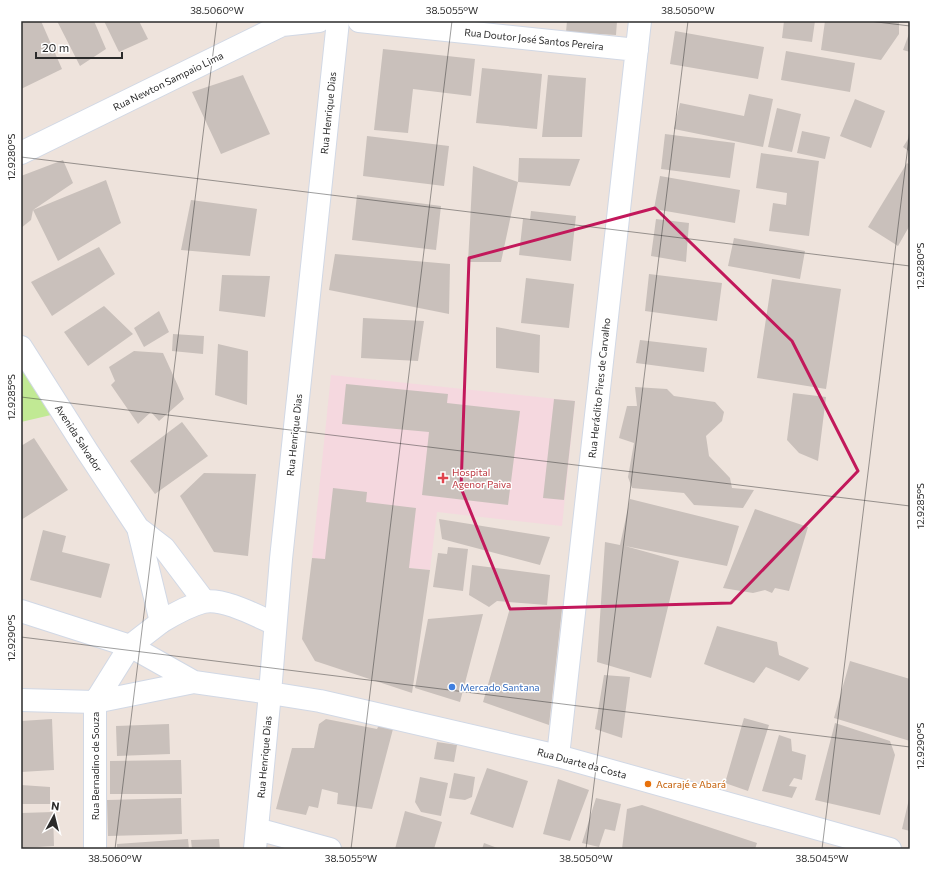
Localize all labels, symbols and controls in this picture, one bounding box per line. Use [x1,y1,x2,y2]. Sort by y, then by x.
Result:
text: 38.5060°W [190,4,244,16]
text: 38.5055°W [426,4,478,16]
text: 38.5050°W [661,4,715,16]
street label: Rua Doutor José Santos Pereira [464,26,604,52]
scale bar [36,34,122,60]
text: 20 m [42,40,69,54]
street label: Rua Newton Sampaio Lima [111,49,225,113]
street label: Rua Henrique Dias [318,71,338,155]
text: 12.9280°S [5,134,17,180]
text: 12.9280°S [914,243,926,289]
street label: Rua Heráclito Pires de Carvalho [586,317,612,459]
text: 12.9285°S [5,374,17,420]
street label: Rua Henrique Dias [284,393,304,477]
street label: Avenida Salvador [53,402,105,474]
place label: Hospital Agenor Paiva [452,466,511,490]
marker: Hospital Agenor Paiva [437,472,449,484]
text: 12.9285°S [914,483,926,529]
text: 12.9290°S [5,615,17,661]
place label: Mercado Santana [460,681,540,693]
marker: Mercado Santana [447,682,457,692]
street label: Rua Bernadino de Souza [89,712,101,820]
street label: Rua Henrique Dias [254,715,274,799]
text: 12.9290°S [914,723,926,769]
street label: Rua Duarte da Costa [536,745,628,781]
place label: Acarajé e Abará [656,778,726,790]
marker: Acarajé e Abará [643,779,653,789]
north arrow [34,796,74,836]
text: N [50,799,60,813]
text: 38.5060°W [88,852,142,864]
text: 38.5055°W [325,852,377,864]
text: 38.5050°W [559,852,613,864]
text: 38.5045°W [796,852,848,864]

